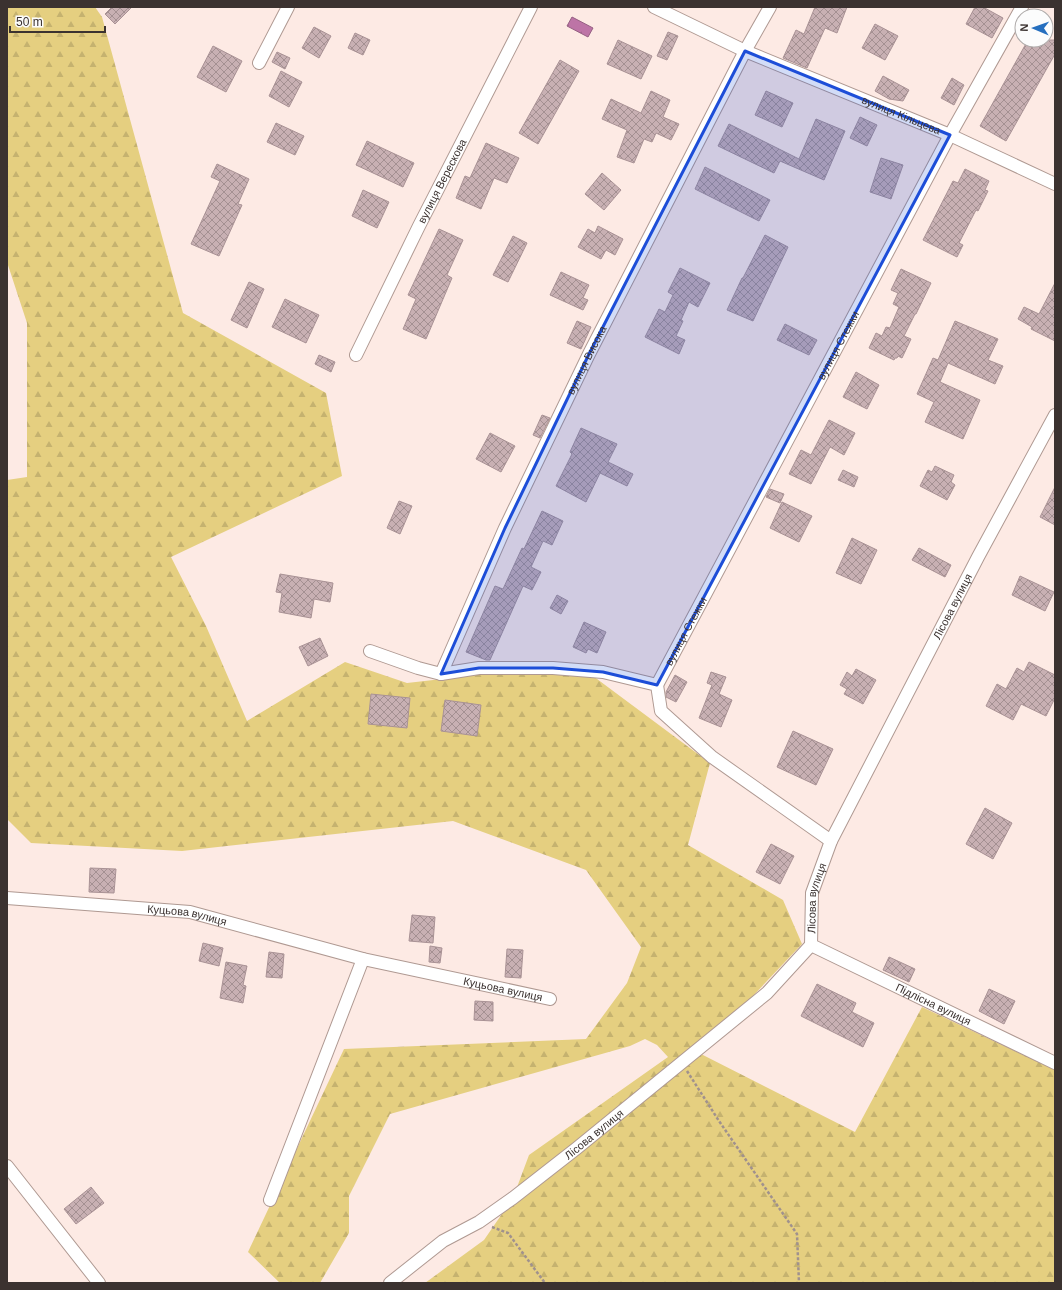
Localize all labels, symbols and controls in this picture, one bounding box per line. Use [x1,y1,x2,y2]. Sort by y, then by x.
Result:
scale bar [10,8,105,34]
north arrow [1014,8,1054,48]
text: 50 m [16,15,43,29]
text: N [1018,23,1030,32]
street label: вулиця Кільцева [860,94,943,137]
street label: вулиця Верескова [415,136,469,225]
street label: вулиця Стежки [815,309,861,382]
street label: вулиця Висока [564,323,609,396]
street label: Лісова вулиця [931,572,974,641]
street label: вулиця Стежки [663,595,709,668]
street label: Лісова вулиця [805,861,828,934]
street label: Куцьова вулиця [147,903,228,928]
street label: Куцьова вулиця [462,975,544,1003]
street label: Підлісна вулиця [894,981,973,1028]
street label: Лісова вулиця [562,1107,626,1161]

